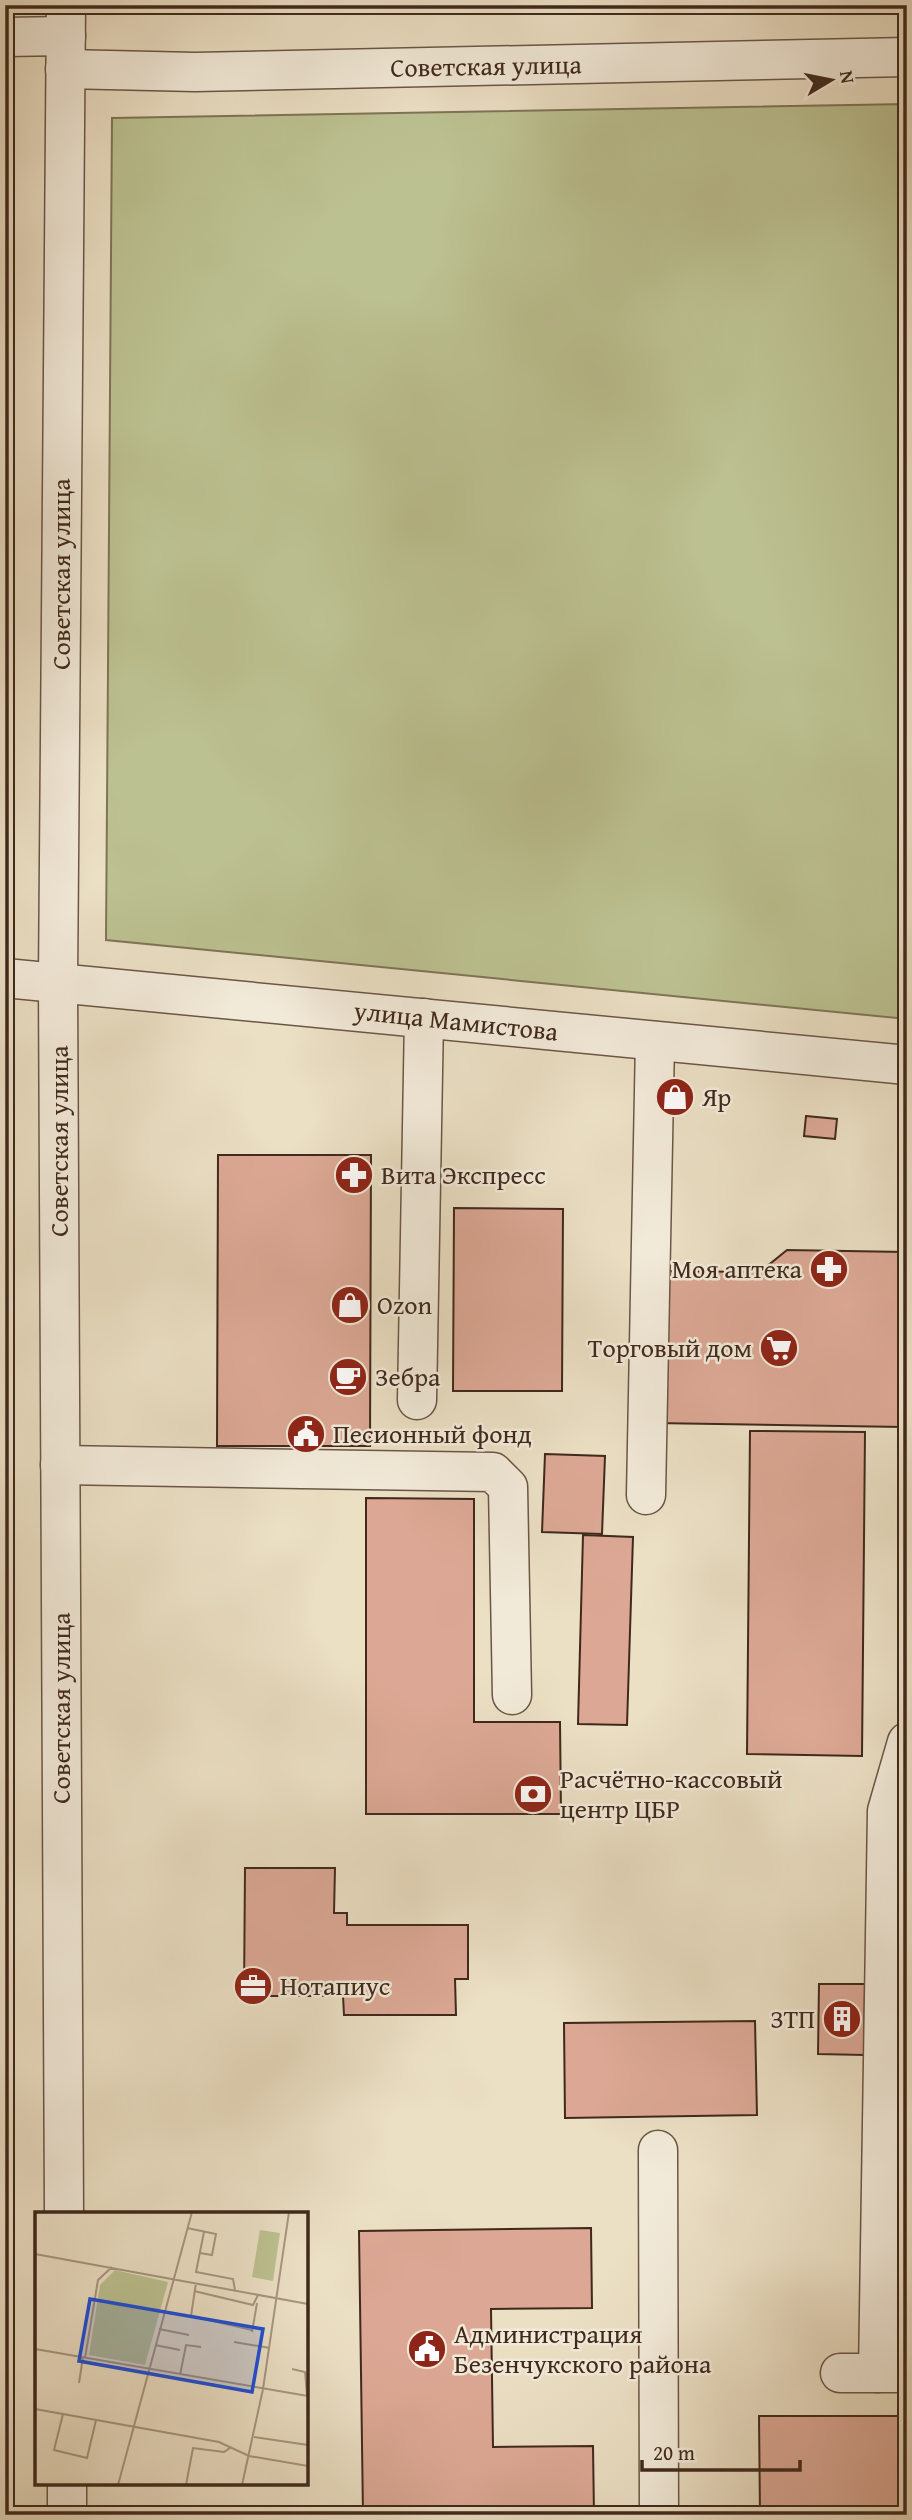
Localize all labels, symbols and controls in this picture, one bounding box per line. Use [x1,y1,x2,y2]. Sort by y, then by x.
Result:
street label: Советская улица [390,44,583,87]
north arrow [796,46,866,116]
text: N [833,68,863,86]
street label: Советская улица [41,478,80,670]
street label: улица Мамистова [351,990,561,1051]
street label: Советская улица [39,1045,78,1237]
shop icon: Яр [654,1076,696,1118]
place label: Яр [701,1077,731,1116]
pharmacy icon: Вита Экспресс [333,1154,375,1196]
place label: Вита Экспресс [381,1155,546,1194]
pharmacy icon: Моя аптека [808,1248,850,1290]
place label: Моя аптека [672,1249,803,1288]
shop icon: Ozon [329,1284,371,1326]
place label: Ozon [377,1285,432,1324]
supermarket icon: Торговый дом [758,1327,800,1369]
place label: Торговый дом [588,1328,752,1367]
cafe icon: Зебра [327,1356,369,1398]
place label: Зебра [375,1357,441,1396]
public building icon: Песионный фонд [285,1413,327,1455]
place label: Песионный фонд [333,1414,532,1453]
street label: Советская улица [41,1612,80,1804]
place label: Расчётно-кассовый центр ЦБР [560,1759,783,1828]
bank icon: Расчётно-кассовый центр ЦБР [512,1773,554,1815]
office icon: Нотапиус [232,1965,274,2007]
place label: Нотапиус [280,1966,390,2005]
building icon: ЗТП [821,1998,863,2040]
place label: ЗТП [770,1999,815,2038]
inset map [35,2212,308,2485]
place label: Администрация Безенчукского района [454,2314,712,2383]
public building icon: Администрация Безенчукского района [406,2328,448,2370]
scale bar [642,2429,800,2473]
text: 20 m [653,2437,695,2468]

